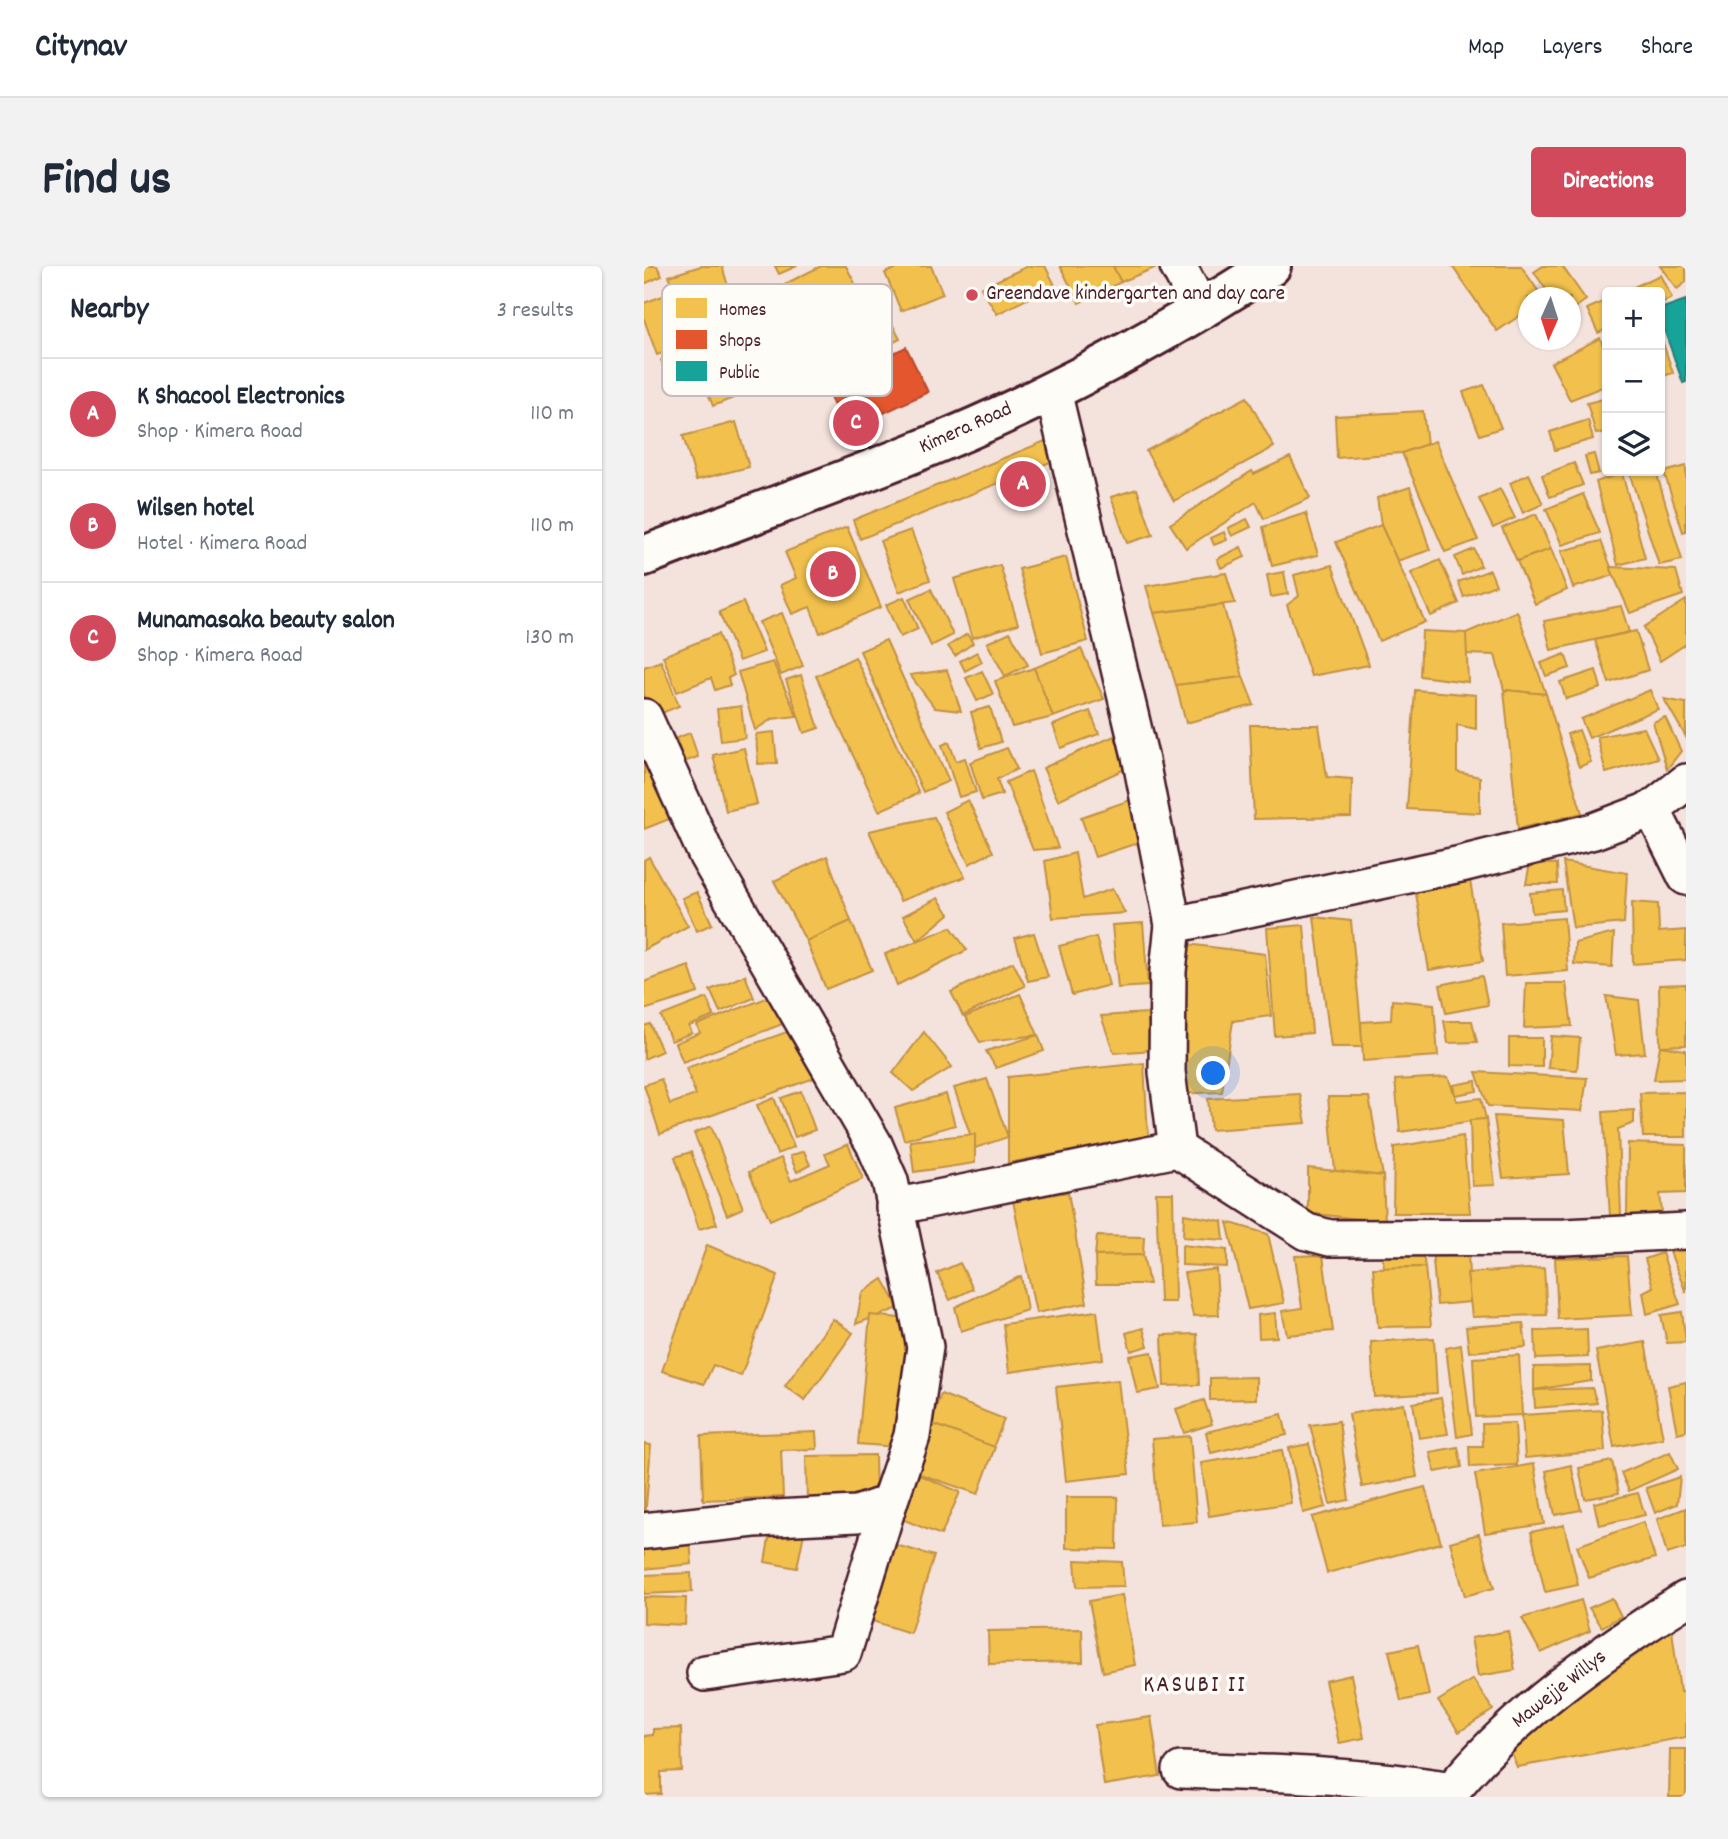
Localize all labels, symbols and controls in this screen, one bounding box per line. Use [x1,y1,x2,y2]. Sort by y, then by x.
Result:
text: Citynav [35,25,127,72]
text: Map [1468,31,1504,65]
text: Layers [1542,31,1603,65]
text: Share [1641,31,1693,65]
text: Find us [42,147,171,217]
button: Directions [1531,147,1686,217]
place label: Greendave kindergarten and day care [986,280,1285,310]
legend [662,284,892,396]
marker: Greendave kindergarten and day care [964,287,980,303]
north arrow [1518,287,1581,350]
map controls [1602,287,1665,476]
button: + [1602,287,1665,350]
text: Nearby [70,290,148,333]
text: 3 results [497,295,574,328]
text: Homes [719,298,767,325]
text: Shops [719,329,761,356]
button: − [1602,350,1665,413]
text: Public [719,361,760,388]
text: K Shacool Electronics [137,379,345,416]
street label: Kimera Road [915,395,1017,463]
pin: C [833,397,879,449]
text: A [87,398,99,431]
text: 110 m [530,398,574,431]
button: layers [1602,413,1665,476]
text: Shop · Kimera Road [137,416,303,449]
pin: A [1000,458,1046,510]
text: Wilsen hotel [137,491,254,528]
text: B [88,510,98,543]
text: 110 m [530,510,574,543]
text: Hotel · Kimera Road [137,528,307,561]
pin: B [810,548,856,600]
text: Munamasaka beauty salon [137,603,395,640]
text: C [87,622,99,655]
text: 130 m [525,622,574,655]
text: Shop · Kimera Road [137,640,303,673]
your location [1196,1056,1230,1090]
street label: Mawejje Willys [1506,1643,1614,1737]
district label: KASUBI II [1143,1669,1247,1703]

